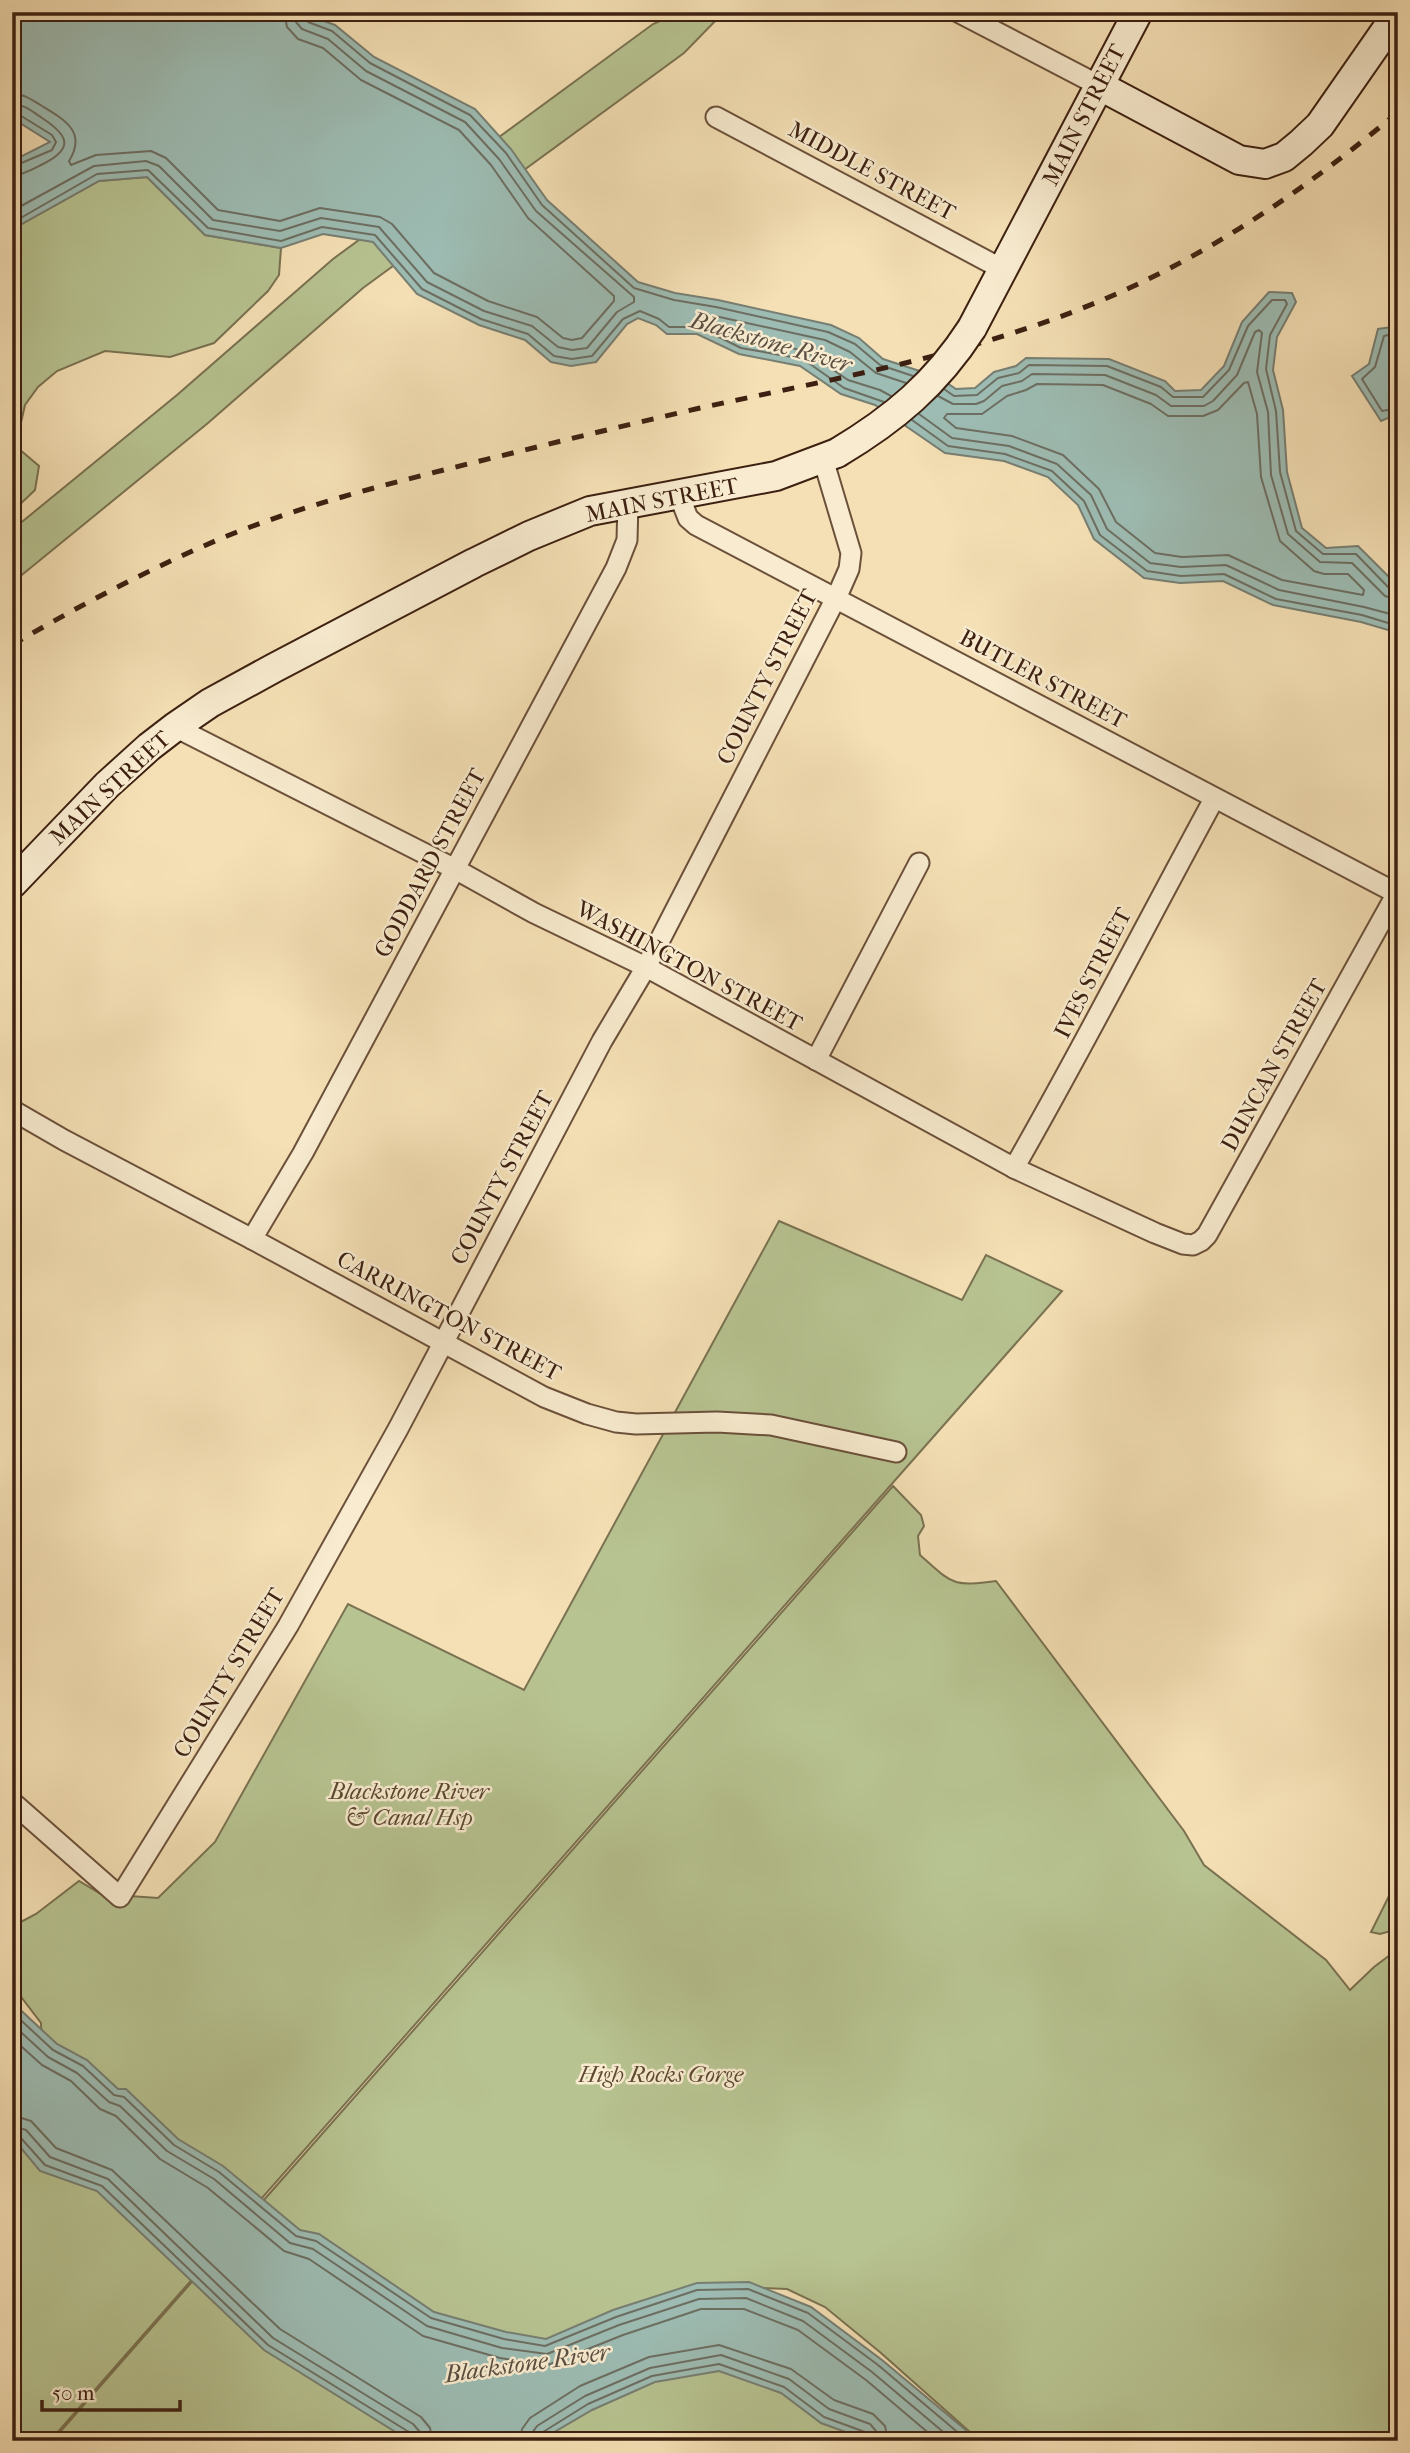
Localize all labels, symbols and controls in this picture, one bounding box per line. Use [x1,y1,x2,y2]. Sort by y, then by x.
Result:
street label: MAIN STREET [1037,39,1131,190]
street label: MIDDLE STREET [784,116,960,227]
water label: Blackstone River [685,305,857,379]
street label: MAIN STREET [583,472,741,528]
street label: COUNTY STREET [711,585,823,769]
street label: BUTLER STREET [955,624,1131,735]
street label: MAIN STREET [44,725,176,851]
street label: GODDARD STREET [369,763,491,962]
street label: WASHINGTON STREET [571,894,807,1037]
street label: IVES STREET [1049,903,1138,1043]
street label: DUNCAN STREET [1215,974,1333,1156]
street label: COUNTY STREET [445,1086,559,1269]
street label: CARRINGTON STREET [332,1245,566,1387]
street label: COUNTY STREET [168,1583,290,1763]
park label: Blackstone River & Canal Hsp [327,1778,491,1831]
park label: High Rocks Gorge [578,2061,744,2088]
water label: Blackstone River [441,2337,614,2389]
scale bar [42,2369,180,2413]
text: 50 m [52,2381,95,2405]

